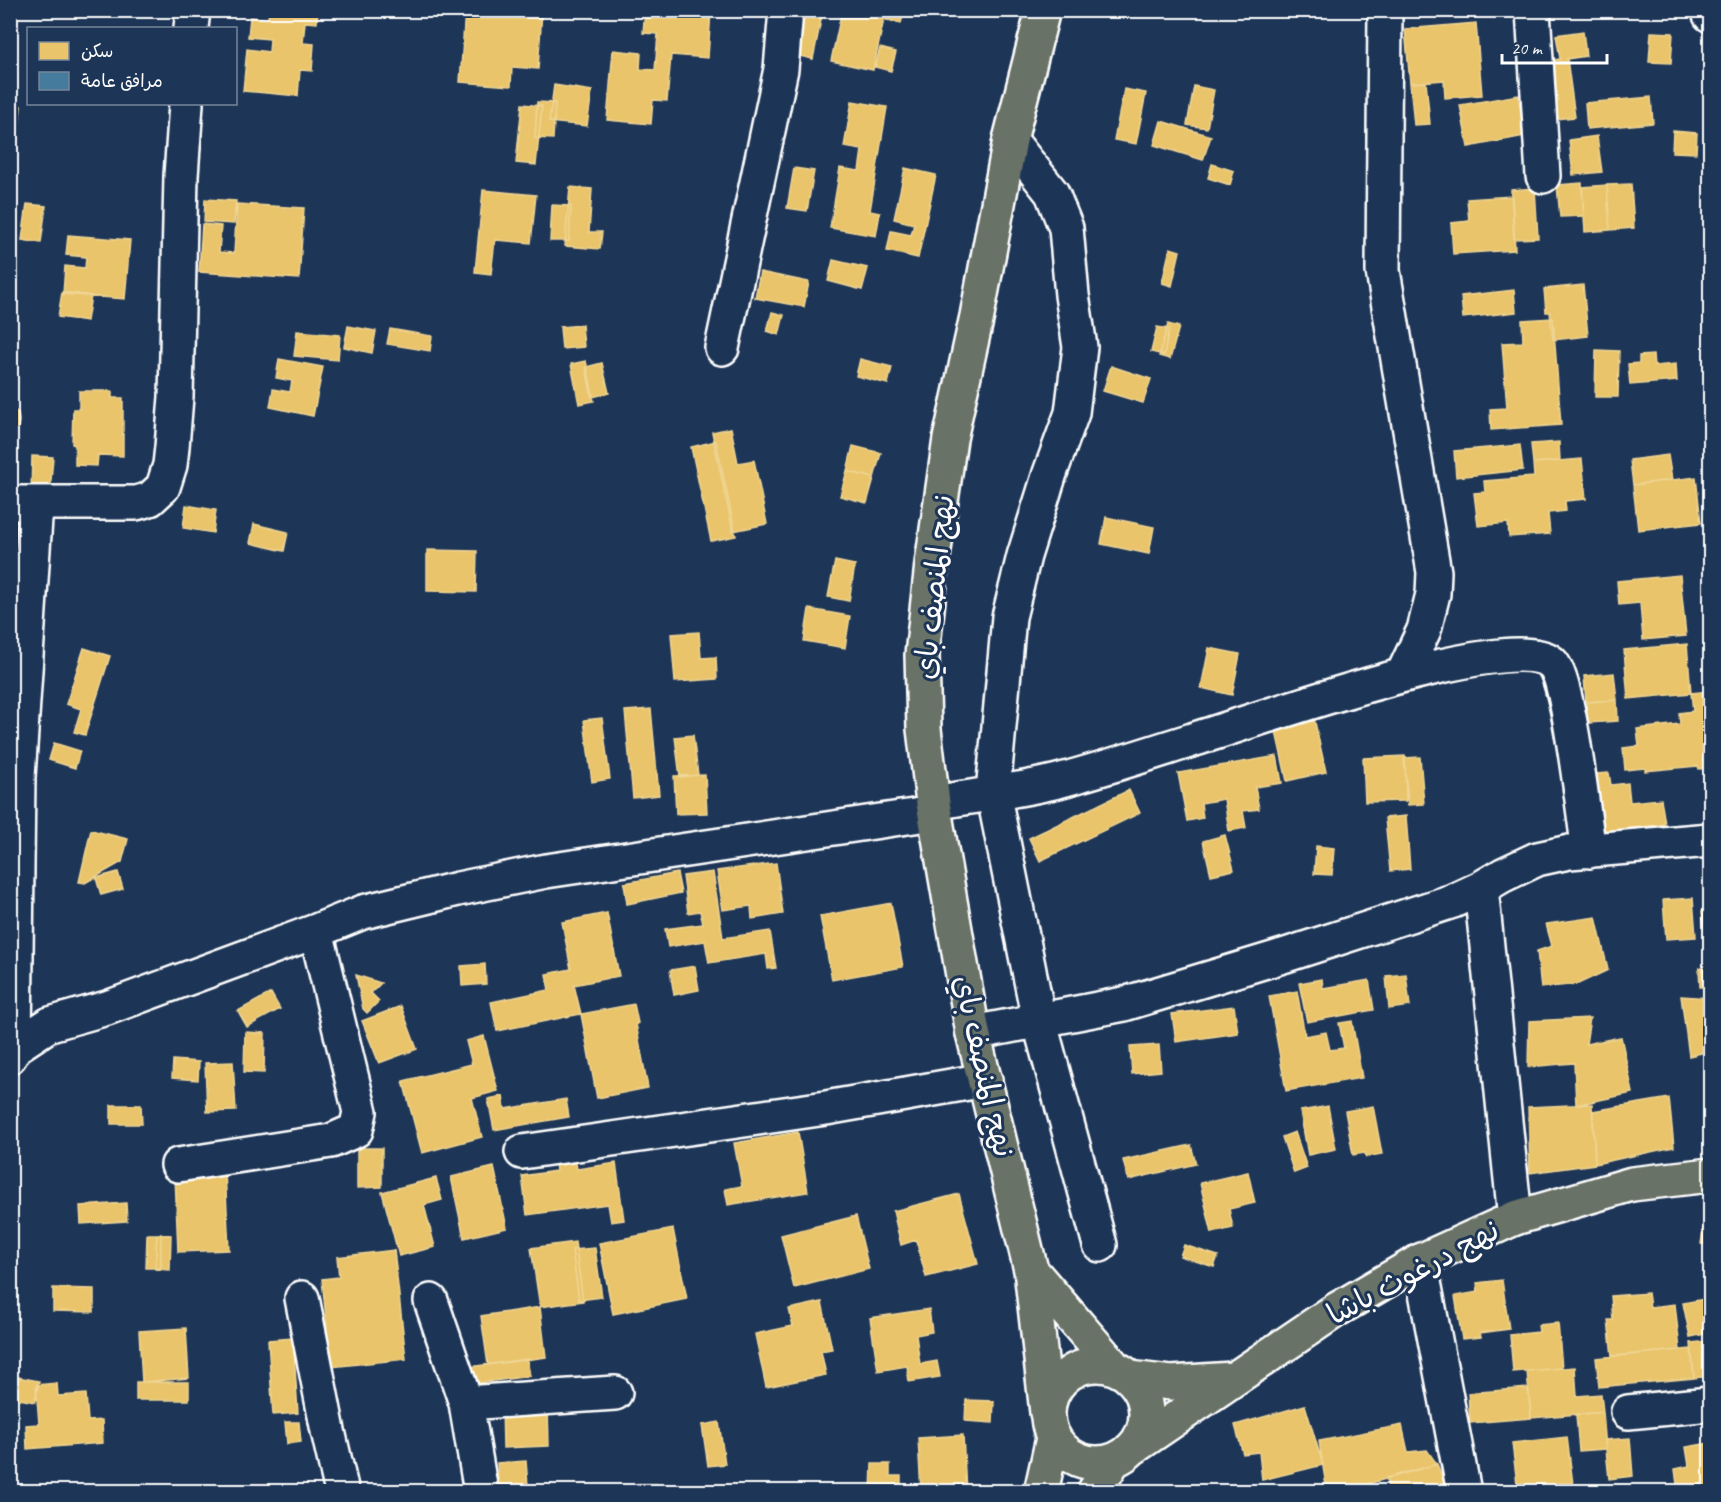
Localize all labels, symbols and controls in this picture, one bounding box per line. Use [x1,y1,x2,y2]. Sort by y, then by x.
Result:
legend [27,27,237,105]
scale bar [1502,27,1607,65]
text: 20 m [1511,37,1544,59]
text: سكن [81,40,113,62]
text: مرافق عامة [81,70,163,92]
street label: نهج المنصف باي [905,493,965,681]
street label: نهج المنصف باي [943,971,1023,1161]
street label: نهج درغوث باشا [1320,1211,1506,1334]

